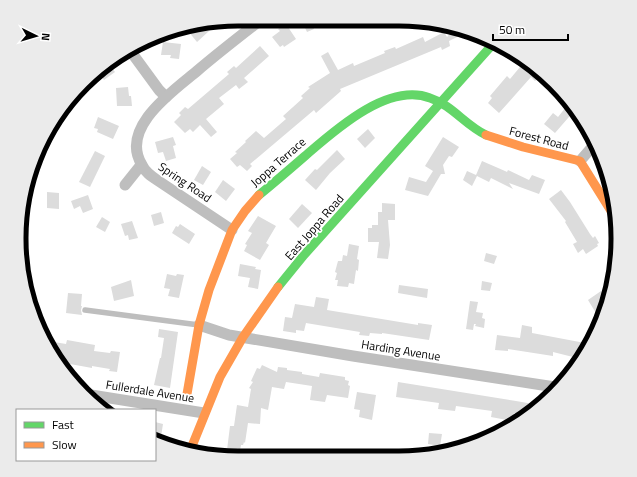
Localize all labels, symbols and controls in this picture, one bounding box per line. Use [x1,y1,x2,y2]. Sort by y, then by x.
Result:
north arrow [16,16,56,56]
scale bar [493,16,568,42]
text: 50 m [499,20,525,39]
text: N [38,32,54,41]
street label: Forest Road [507,121,571,155]
street label: Joppa Terrace [246,133,310,191]
street label: Spring Road [154,157,216,207]
street label: East Joppa Road [280,190,348,264]
street label: Harding Avenue [360,334,442,366]
street label: Fullerdale Avenue [104,375,196,407]
legend [16,409,156,461]
text: Fast [52,415,75,434]
text: Slow [52,435,77,454]

